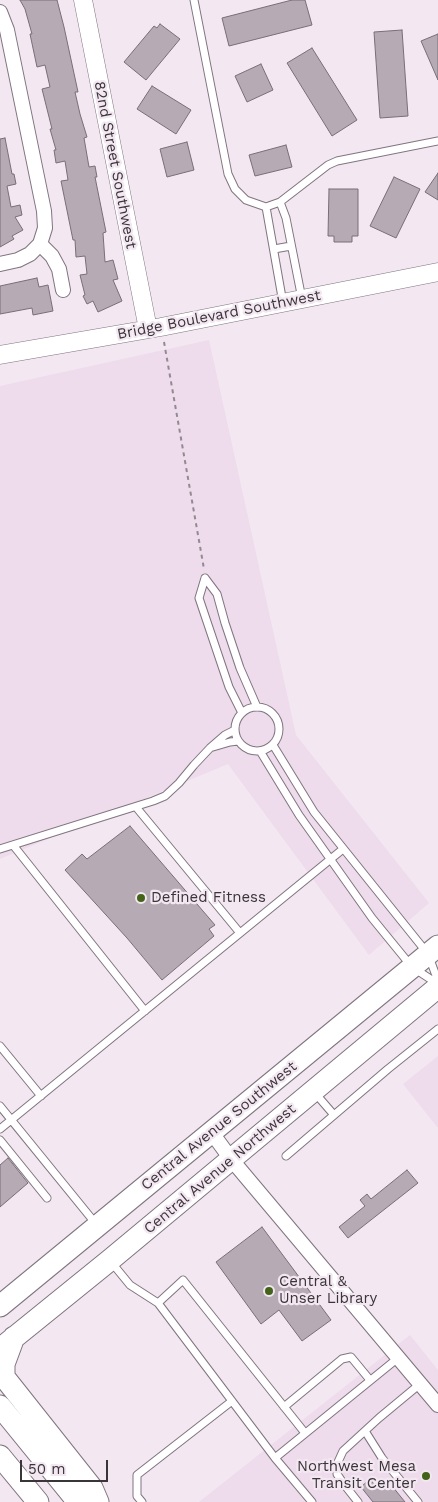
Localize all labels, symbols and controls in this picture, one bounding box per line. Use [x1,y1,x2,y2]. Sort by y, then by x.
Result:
street label: 82nd Street Southwest [90,80,140,250]
street label: Bridge Boulevard Southwest [116,286,322,344]
place label: Defined Fitness [151,889,266,907]
marker: Defined Fitness [135,892,147,904]
street label: Central Avenue Southwest [138,1058,300,1194]
street label: Central Avenue Northwest [140,1100,300,1238]
place label: Central & Unser Library [279,1273,377,1308]
marker: Central & Unser Library [263,1285,275,1297]
scale bar [22,1450,110,1482]
place label: Northwest Mesa Transit Center [297,1458,416,1493]
text: 50 m [28,1460,65,1478]
marker: Northwest Mesa Transit Center [420,1470,432,1482]

